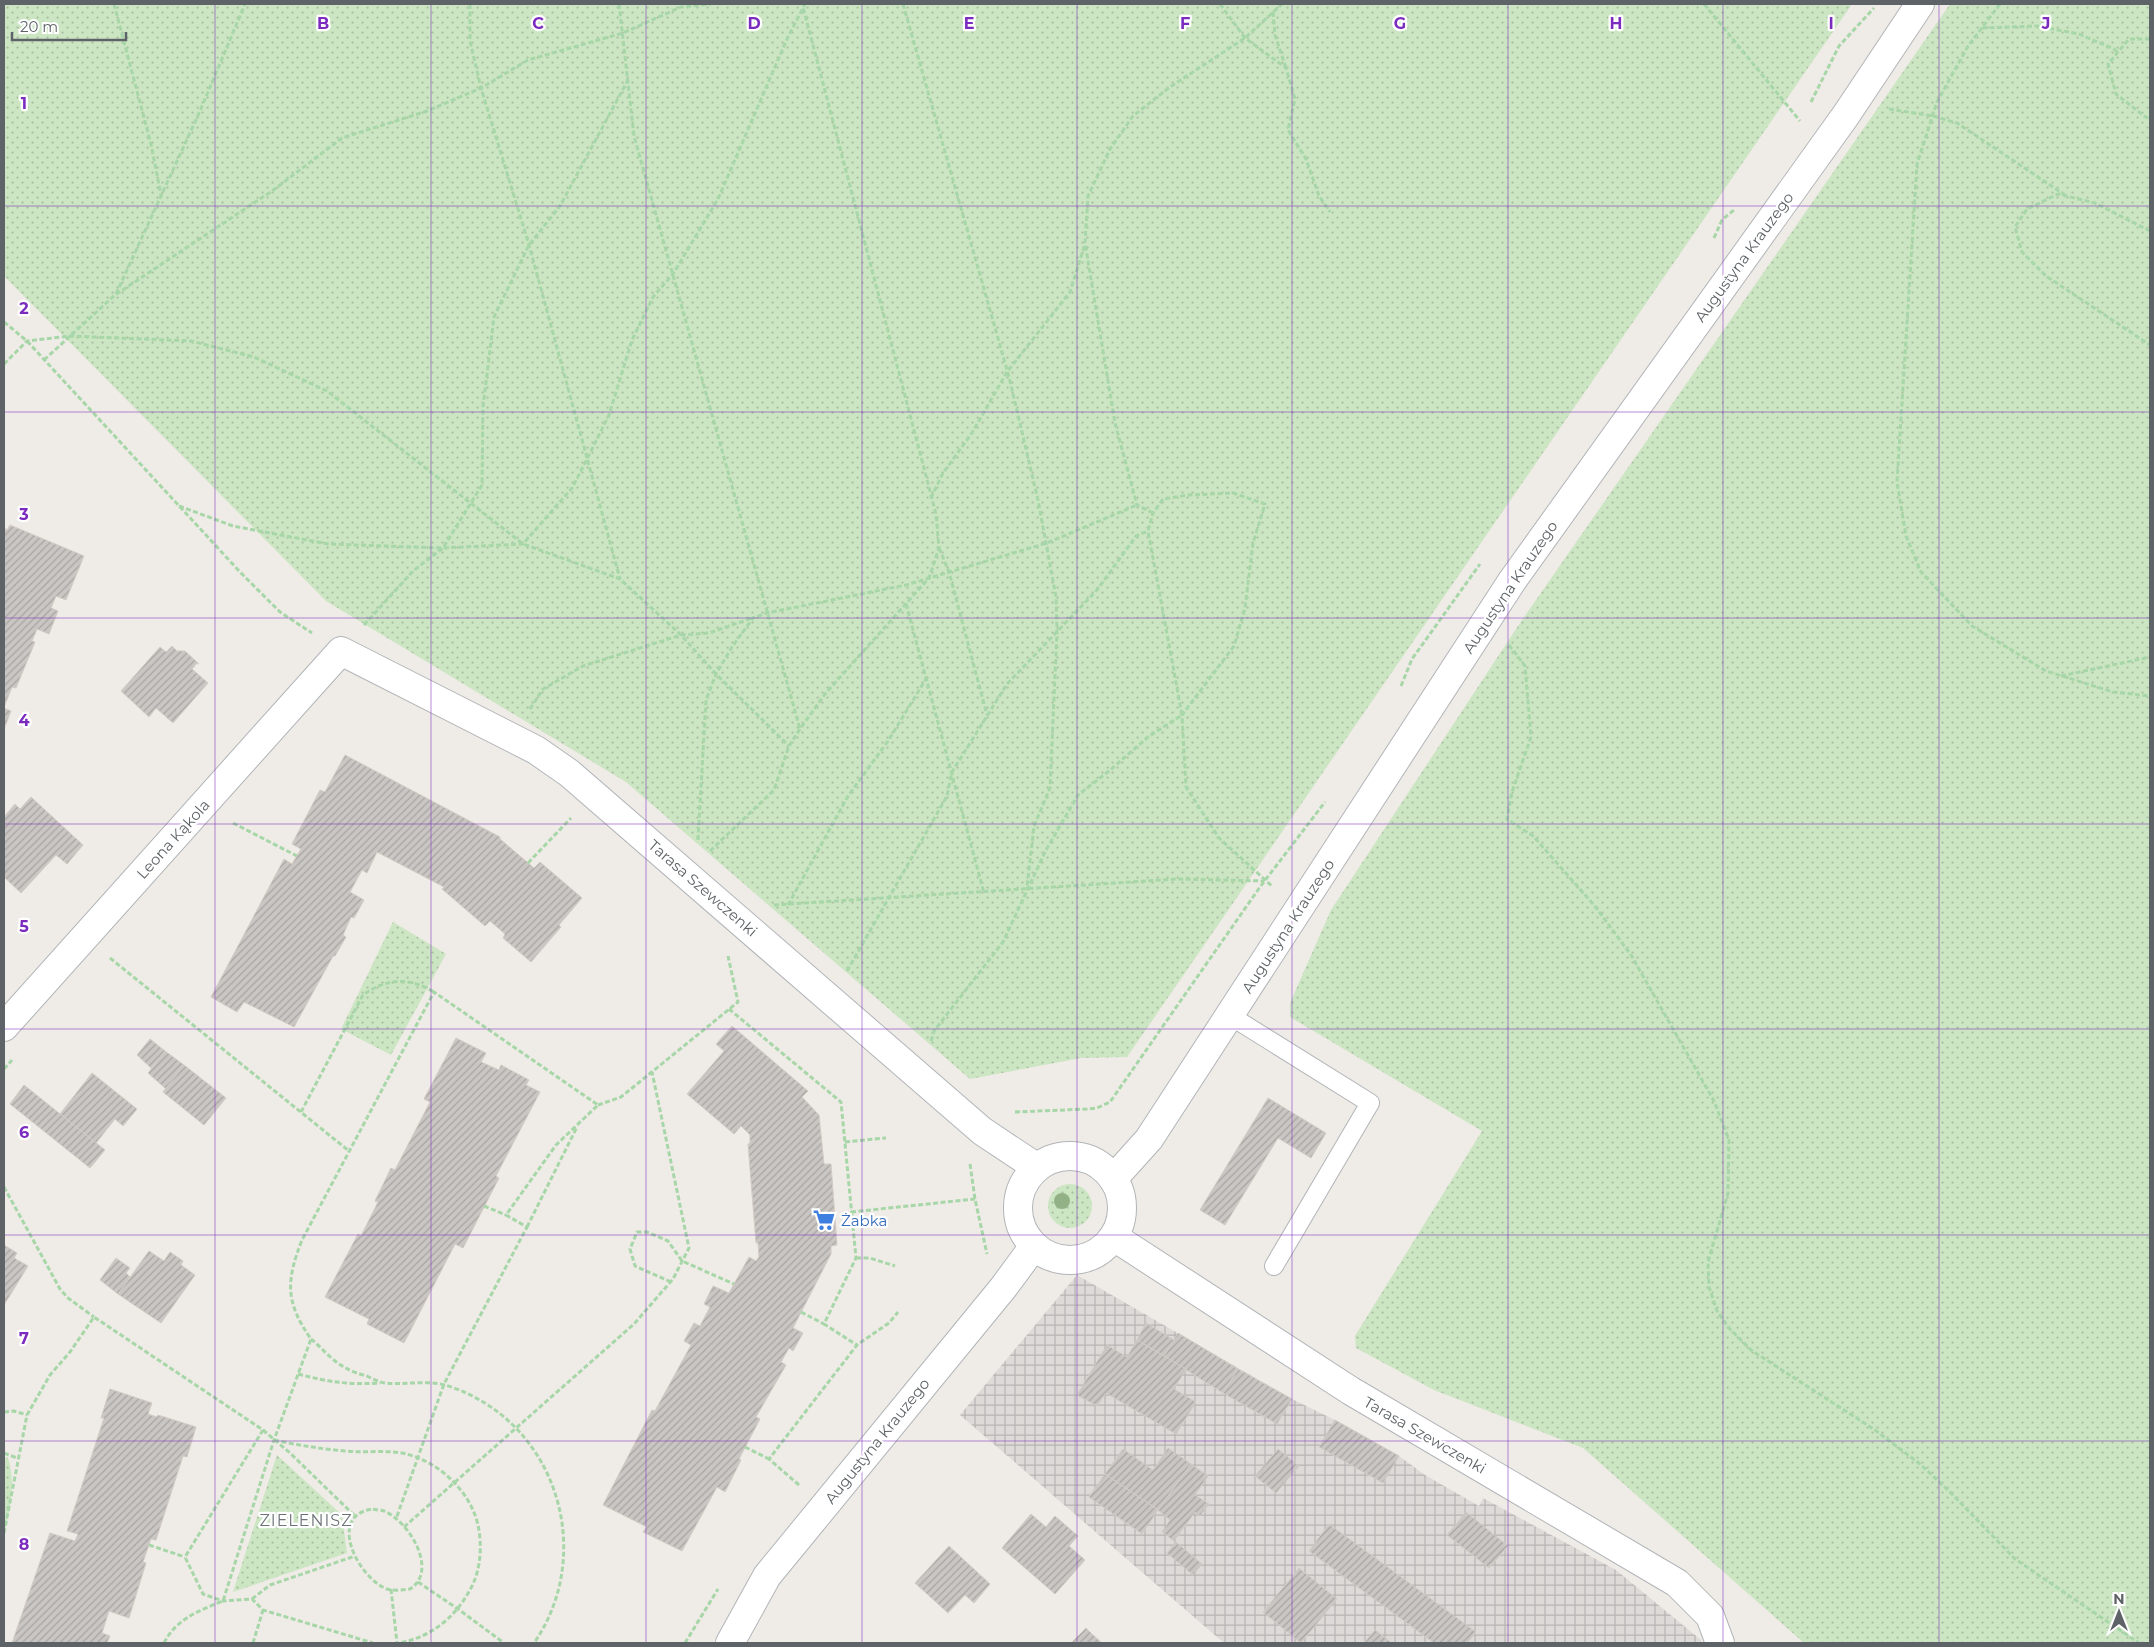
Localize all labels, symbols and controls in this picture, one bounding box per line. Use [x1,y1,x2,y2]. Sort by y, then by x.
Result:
scale bar [12,10,126,42]
text: B [317,14,329,33]
text: C [532,14,544,33]
text: D [747,14,761,33]
text: E [964,14,974,33]
text: F [1180,14,1190,33]
text: G [1394,14,1406,33]
text: H [1610,14,1622,33]
text: I [1828,14,1834,33]
text: J [2041,14,2050,33]
text: 20 m [20,17,58,36]
text: 1 [21,94,27,113]
street label: Augustyna Krauzego [1690,188,1798,326]
text: 2 [19,299,29,318]
text: 3 [18,505,29,524]
street label: Augustyna Krauzego [1458,517,1562,657]
text: 4 [18,711,30,730]
street label: Leona Kąkola [132,795,214,883]
street label: Tarasa Szewczenki [645,836,761,940]
street label: Augustyna Krauzego [1238,855,1338,997]
text: 5 [19,917,29,936]
text: 6 [19,1123,29,1142]
supermarket icon: Żabka [811,1207,837,1233]
place label: Żabka [841,1211,887,1230]
text: 7 [19,1329,29,1348]
street label: Augustyna Krauzego [821,1374,933,1508]
street label: Tarasa Szewczenki [1360,1392,1490,1478]
district label: ZIELENISZ [259,1511,353,1530]
text: 8 [19,1535,29,1554]
north arrow [2094,1587,2144,1637]
text: N [2113,1590,2125,1608]

